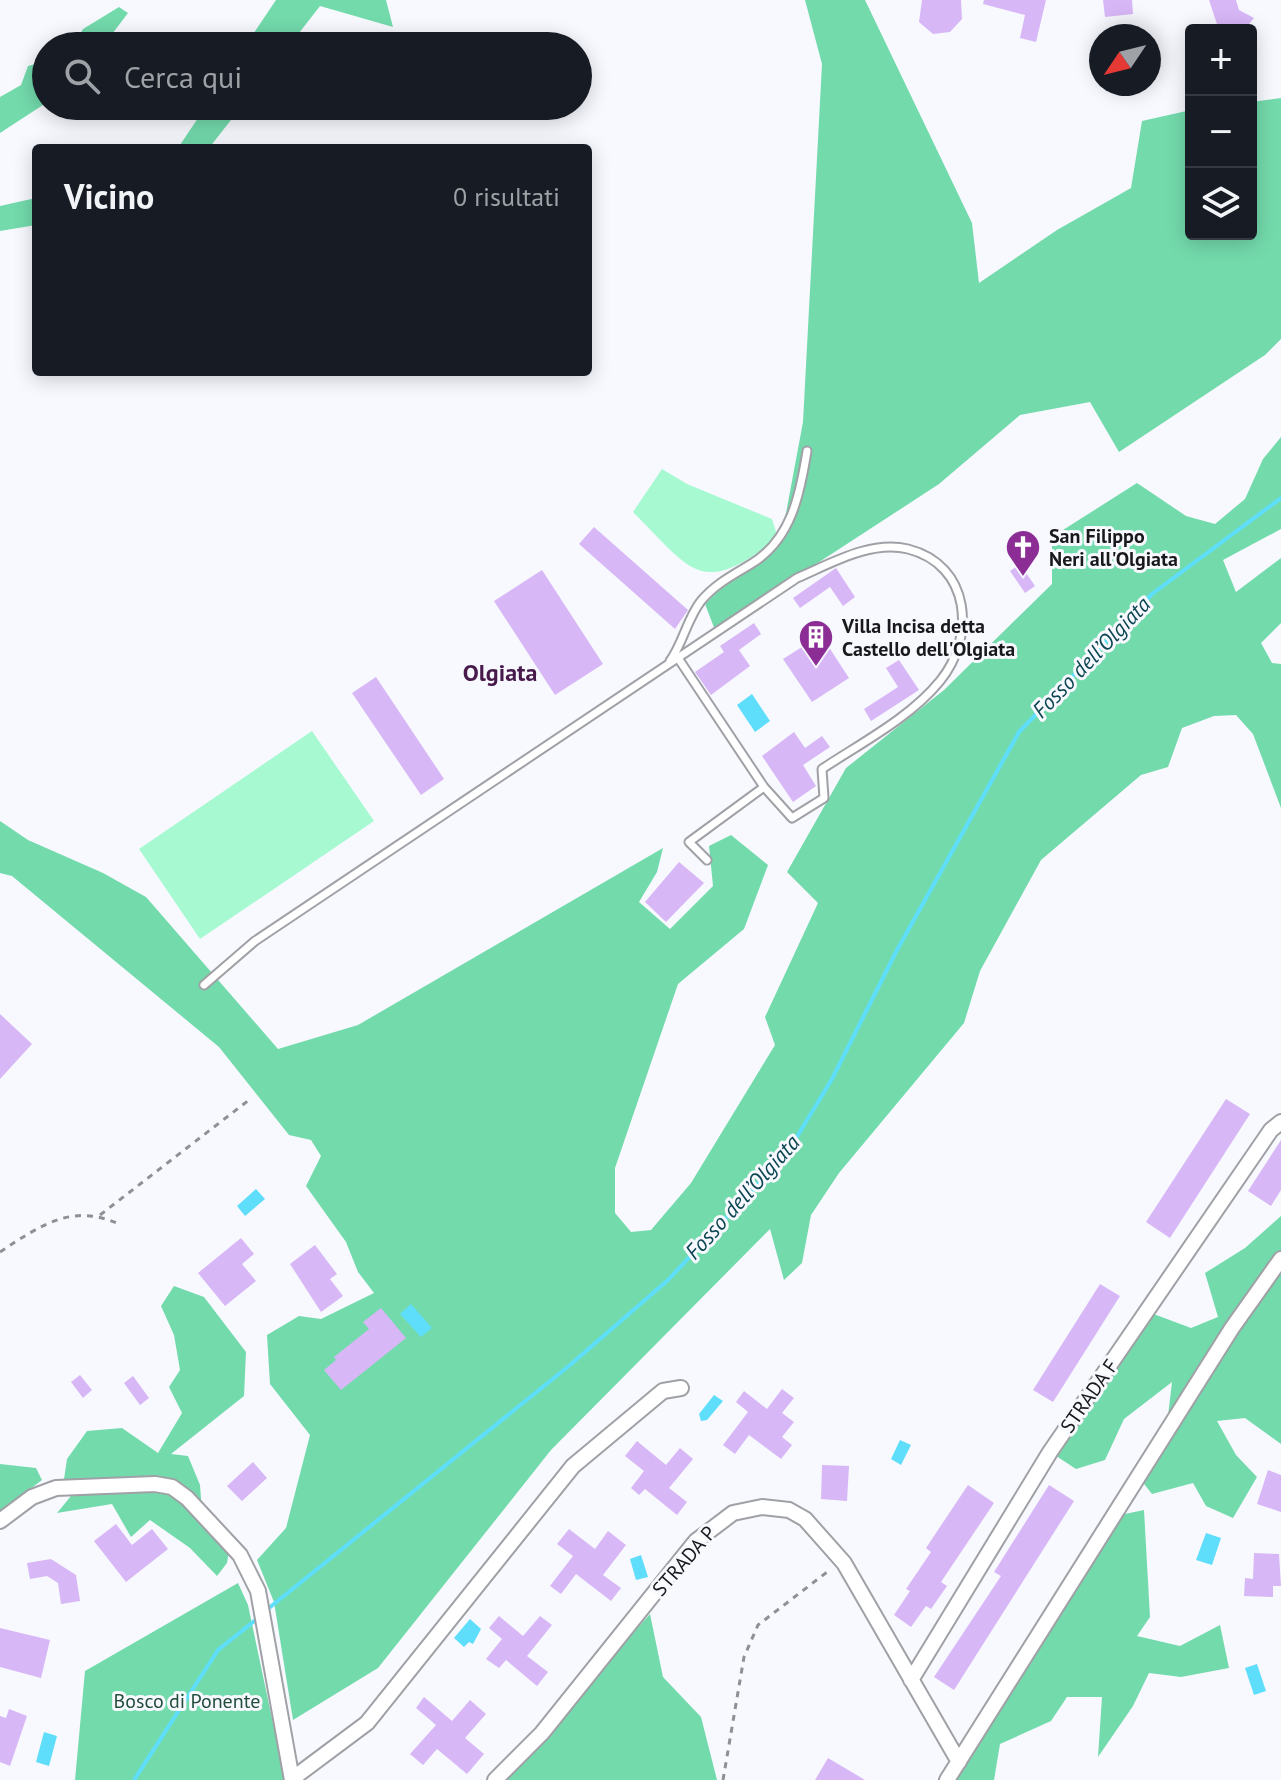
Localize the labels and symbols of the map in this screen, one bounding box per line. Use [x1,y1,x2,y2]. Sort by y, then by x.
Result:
north arrow [1089,24,1161,96]
place label: San Filippo Neri all'Olgiata [1049,523,1178,572]
church icon: San Filippo Neri all'Olgiata [1004,528,1042,578]
water label: Fosso dell’Olgiata [1026,590,1156,724]
place label: Villa Incisa detta Castello dell'Olgiata [841,613,1015,662]
building icon: Villa Incisa detta Castello dell'Olgiata [797,618,835,668]
district label: Olgiata [463,657,537,688]
water label: Fosso dell’Olgiata [679,1129,805,1265]
street label: STRADA F [1054,1354,1124,1438]
street label: STRADA P [646,1520,722,1602]
park label: Bosco di Ponente [114,1688,260,1714]

